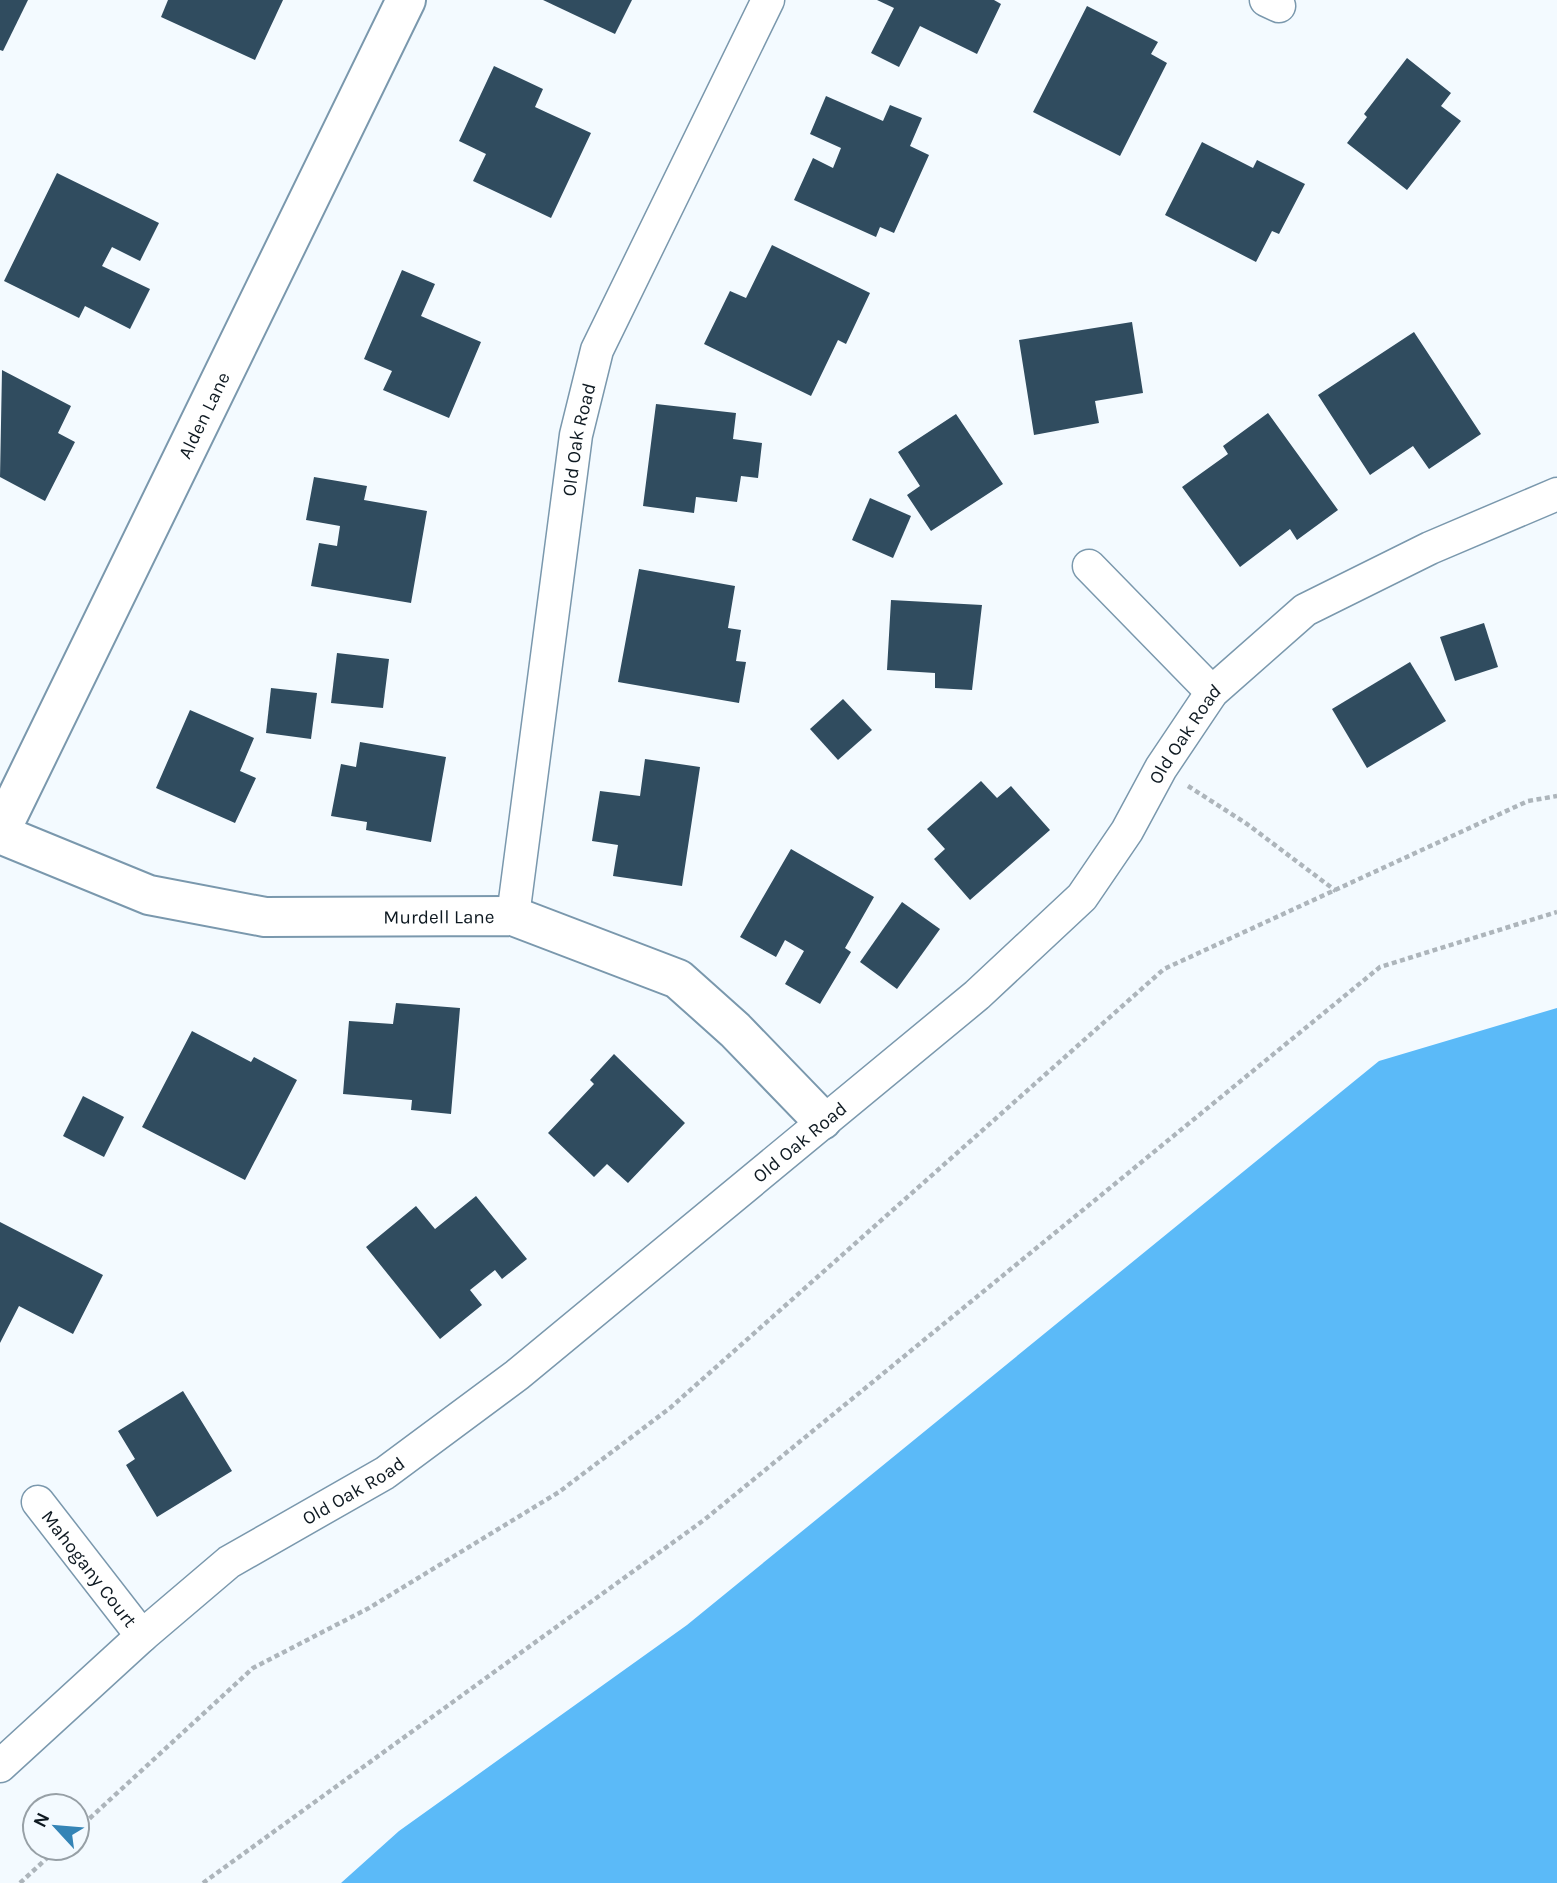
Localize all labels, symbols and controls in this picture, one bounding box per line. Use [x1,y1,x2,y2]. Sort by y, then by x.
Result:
street label: Alden Lane [174,368,235,462]
street label: Old Oak Road [558,381,600,498]
street label: Old Oak Road [1145,680,1226,788]
street label: Murdell Lane [383,906,495,929]
street label: Old Oak Road [749,1097,851,1188]
street label: Old Oak Road [298,1452,409,1530]
street label: Mahogany Court [36,1506,141,1632]
north arrow [21,1792,91,1862]
text: N [29,1809,54,1831]

